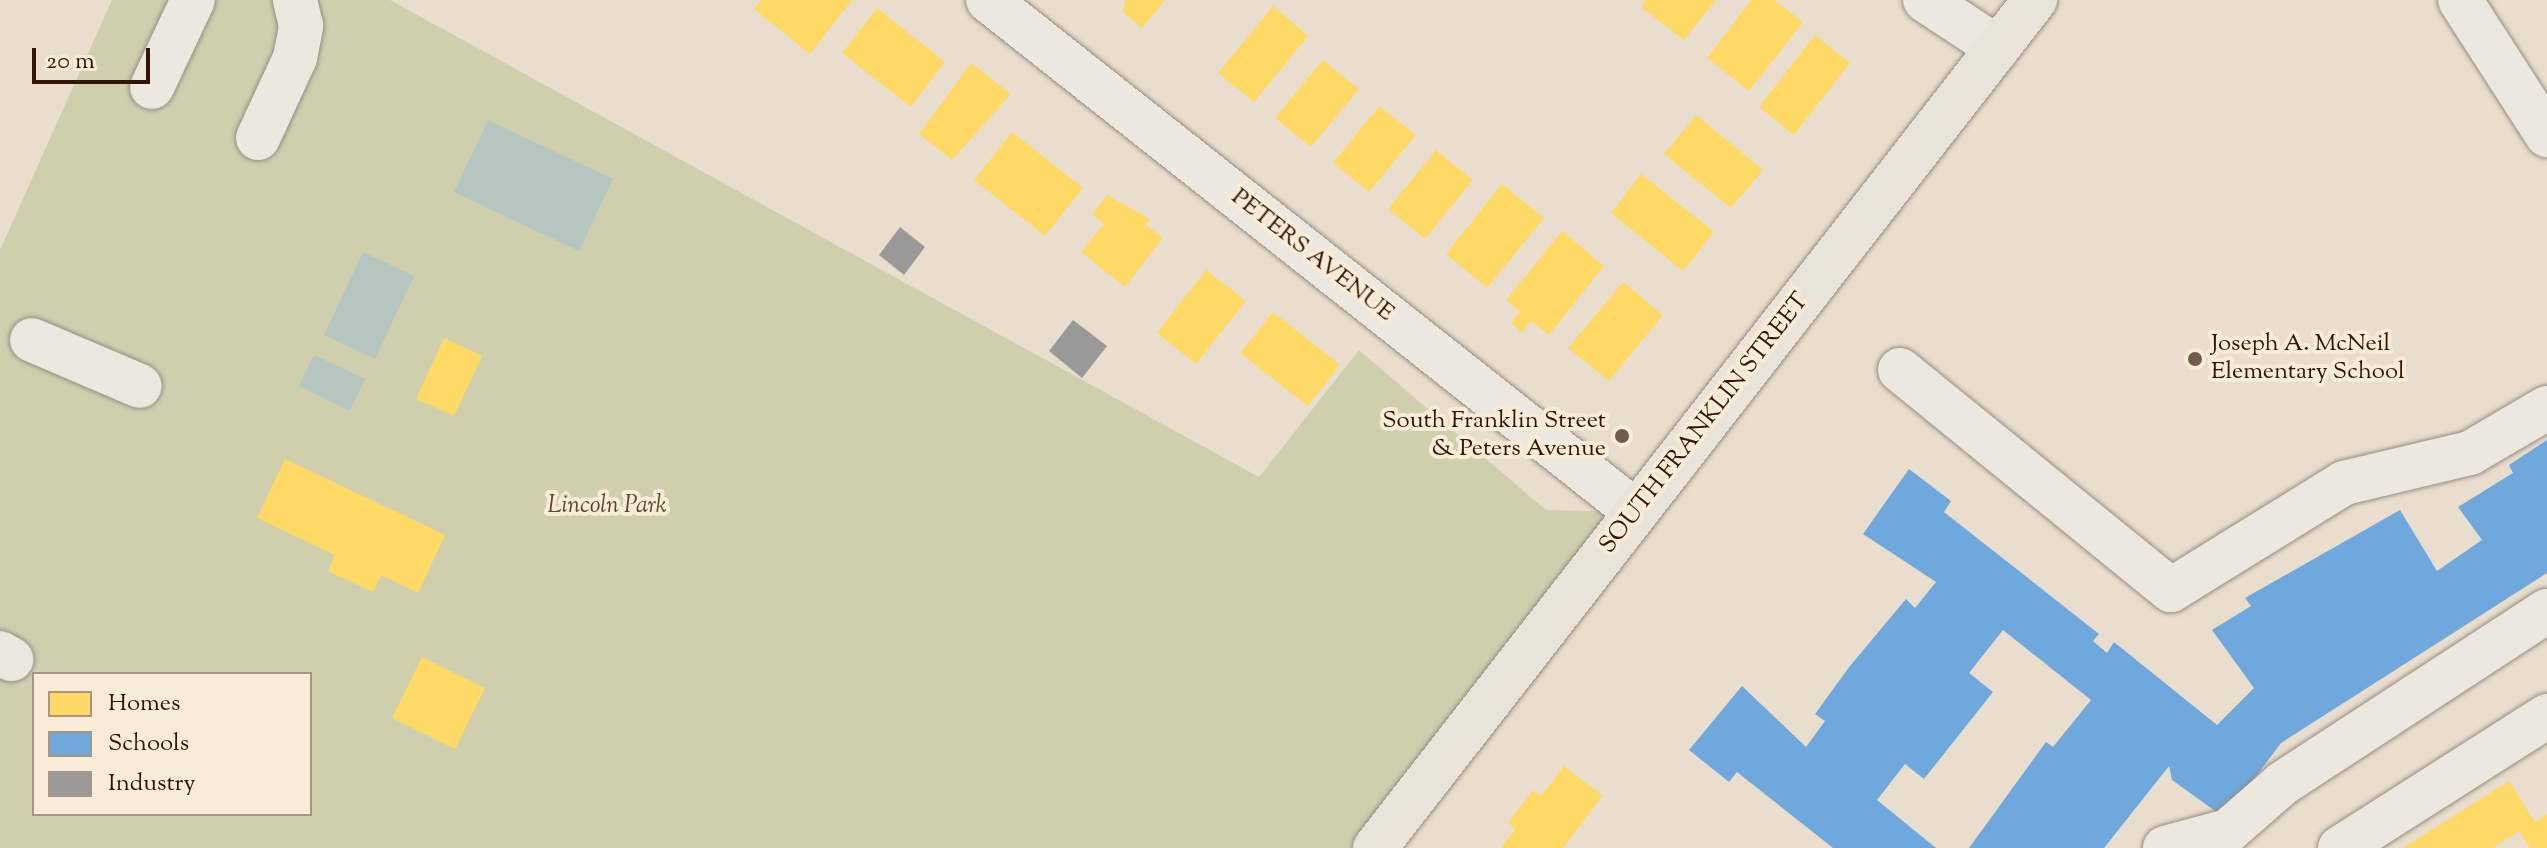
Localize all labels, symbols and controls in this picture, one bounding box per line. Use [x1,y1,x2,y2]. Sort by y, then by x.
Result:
scale bar [36,32,154,82]
text: 20 m [46,45,95,79]
street label: PETERS AVENUE [1225,183,1399,329]
street label: SOUTH FRANKLIN STREET [1594,288,1816,560]
place label: Joseph A. McNeil Elementary School [2211,331,2405,387]
marker: Joseph A. McNeil Elementary School [2186,350,2204,368]
place label: South Franklin Street & Peters Avenue [1382,408,1606,464]
marker: South Franklin Street & Peters Avenue [1613,427,1631,445]
park label: Lincoln Park [547,493,667,521]
legend [32,672,312,816]
text: Homes [108,687,180,721]
text: Schools [108,727,189,761]
text: Industry [108,767,196,801]

